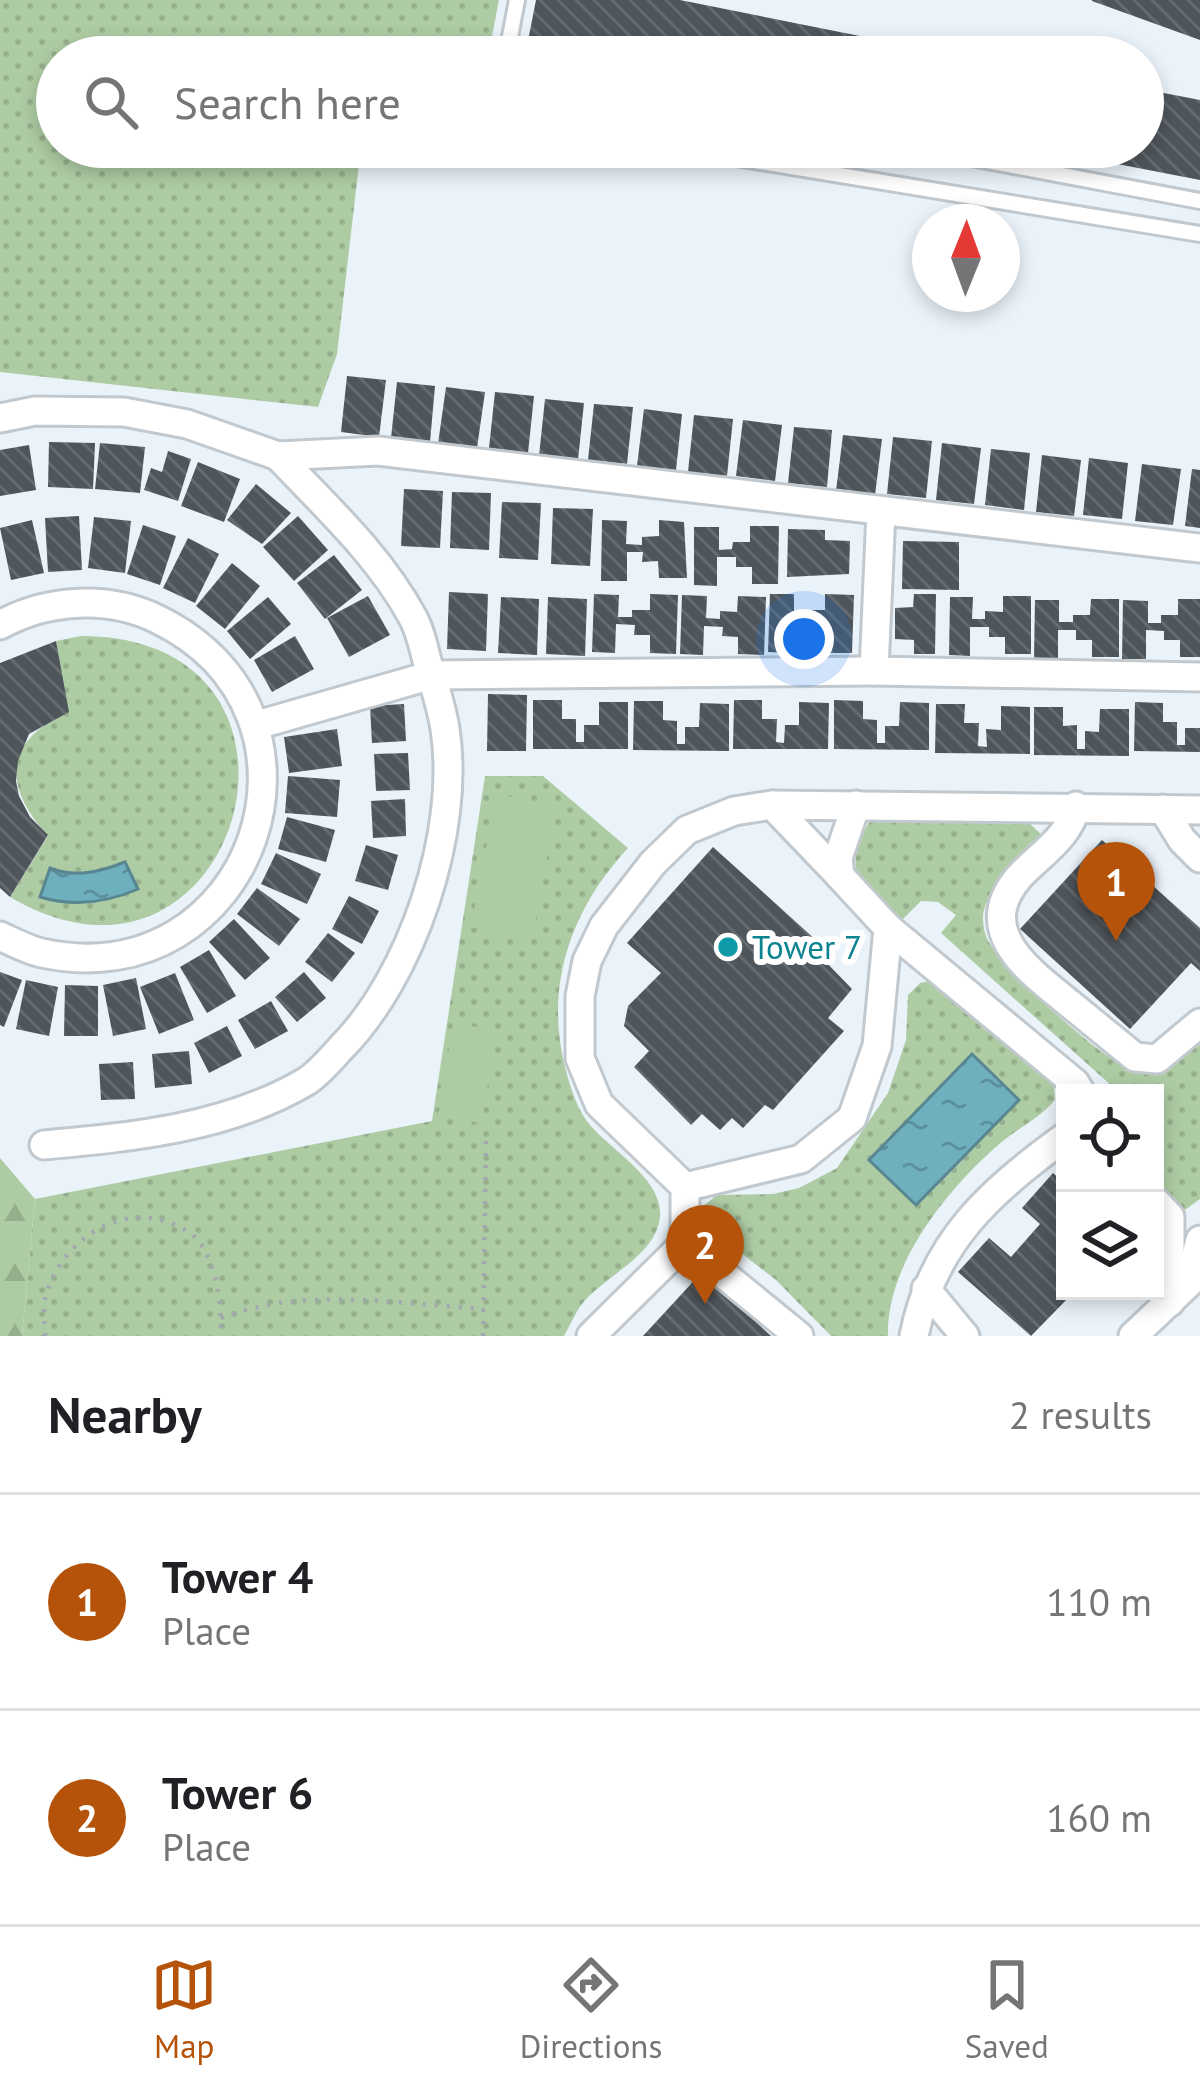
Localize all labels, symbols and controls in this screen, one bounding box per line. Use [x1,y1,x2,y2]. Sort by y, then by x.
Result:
search box [36,36,1164,168]
icon: search [78,69,144,135]
text: Search here [174,73,401,131]
north arrow [912,204,1020,312]
your location [774,609,834,669]
pin: 1 [1077,842,1155,941]
place label: Tower 7 [752,925,862,968]
marker: Tower 7 [715,934,741,960]
map controls [1056,1084,1164,1300]
button: locate [1056,1084,1164,1192]
button: layers [1056,1192,1164,1300]
pin: 2 [666,1205,744,1304]
text: Nearby [48,1381,202,1447]
text: 2 results [1009,1389,1152,1440]
text: Tower 4 [162,1547,313,1605]
text: 1 [76,1576,98,1627]
text: 110 m [1046,1576,1152,1627]
text: Place [162,1605,251,1656]
text: Tower 6 [162,1763,313,1821]
text: 2 [76,1792,98,1843]
text: 160 m [1046,1792,1152,1843]
text: Place [162,1821,251,1872]
tab: Map [151,1952,217,2067]
tab: Directions [520,1952,662,2067]
tab: Saved [965,1952,1049,2067]

